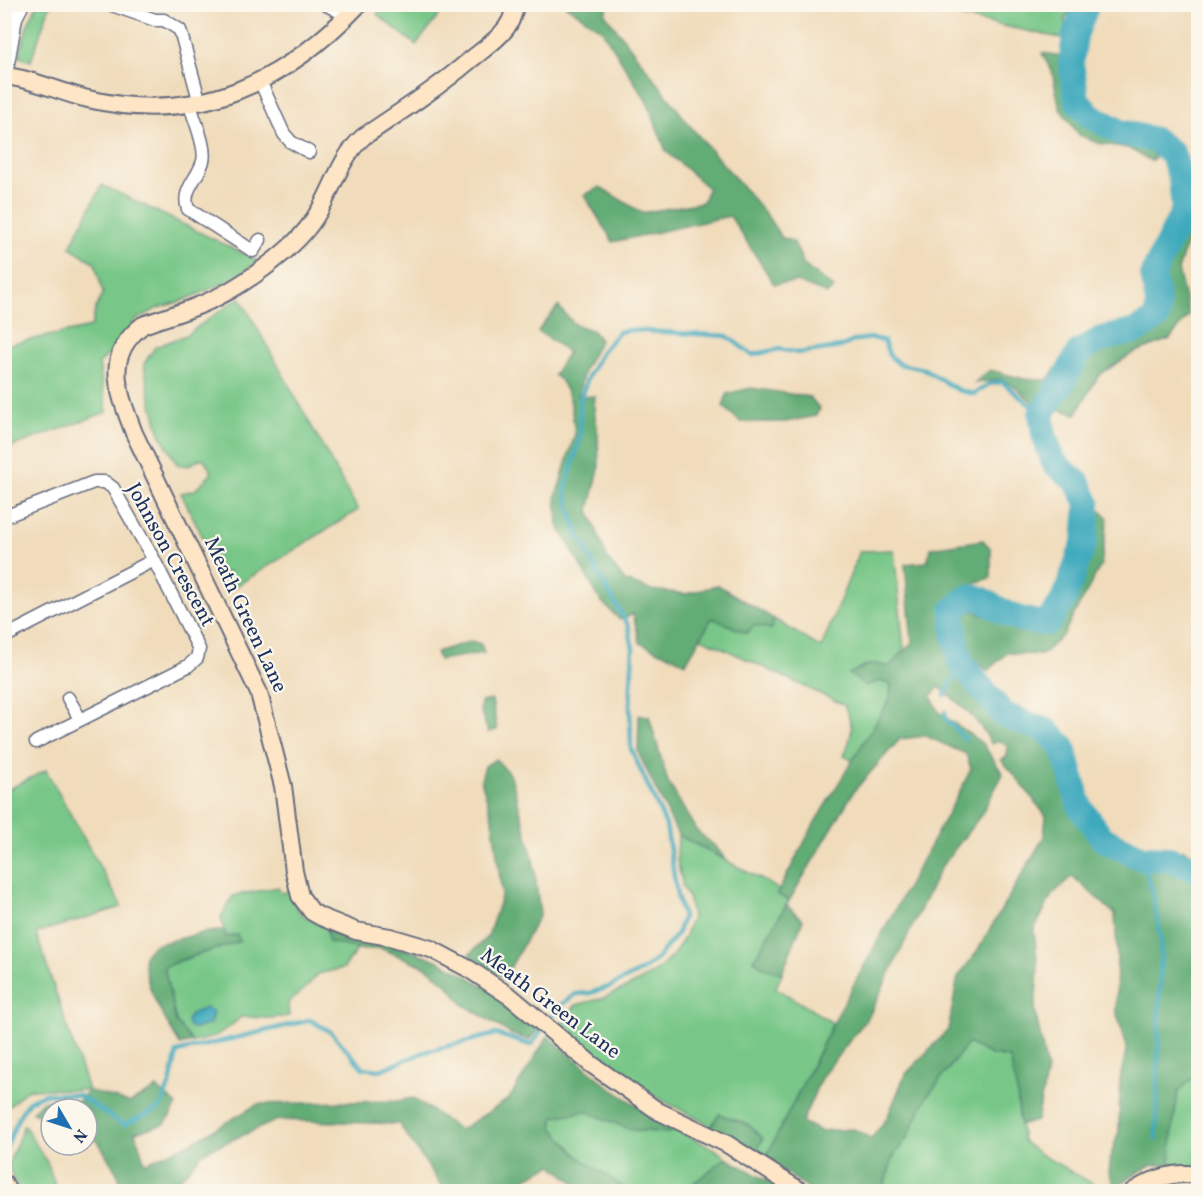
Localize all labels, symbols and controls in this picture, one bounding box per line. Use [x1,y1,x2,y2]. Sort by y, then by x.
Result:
street label: Johnson Crescent [118,478,222,632]
street label: Meath Green Lane [196,532,294,698]
street label: Meath Green Lane [474,942,626,1066]
north arrow [39,1097,99,1157]
text: N [67,1124,91,1147]

